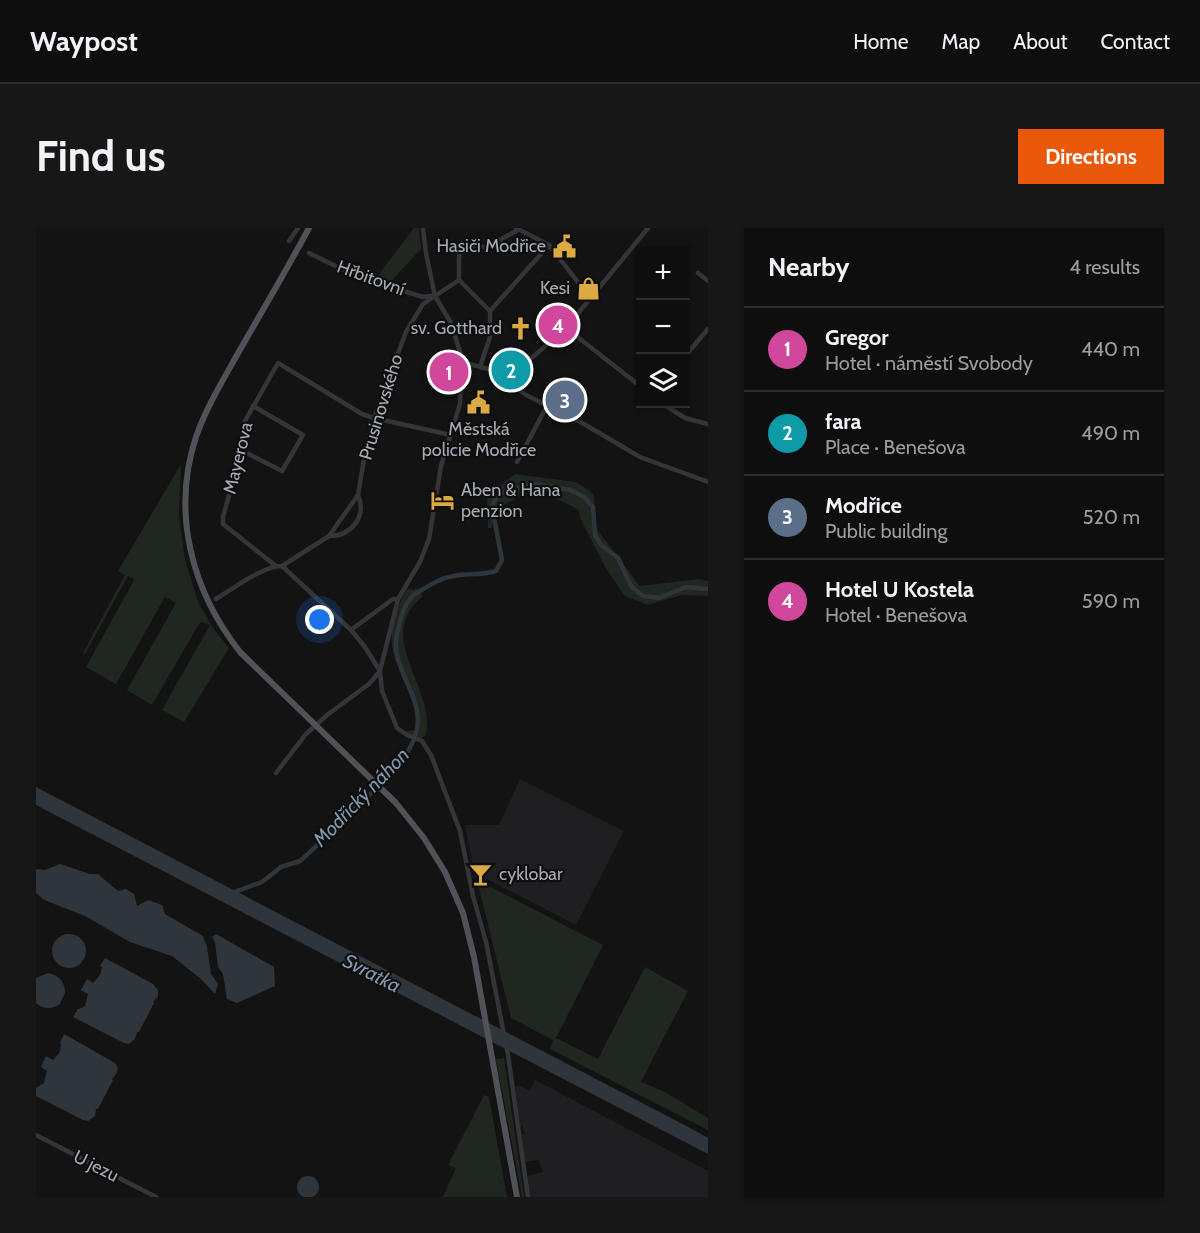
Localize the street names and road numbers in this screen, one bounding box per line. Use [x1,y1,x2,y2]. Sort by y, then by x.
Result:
street label: Hřbitovní [334,256,408,300]
street label: Prusinovského [355,352,407,462]
street label: Mayerova [218,419,258,496]
street label: U jezu [70,1145,122,1187]

